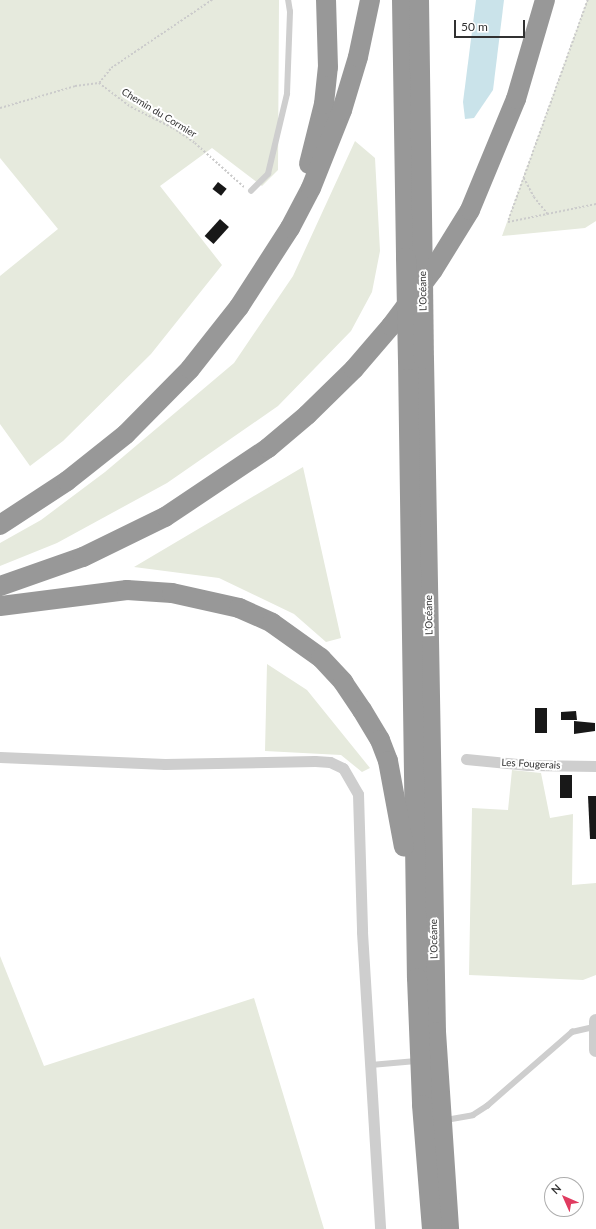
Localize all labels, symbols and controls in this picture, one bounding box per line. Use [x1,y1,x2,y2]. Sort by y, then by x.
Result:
scale bar [456,12,527,38]
text: 50 m [461,19,488,34]
street label: Chemin du Cormier [119,86,199,140]
street label: L’Océane [417,271,429,311]
street label: L’Océane [423,595,435,635]
street label: Les Fougerais [501,756,561,772]
street label: L’Océane [428,919,440,959]
north arrow [544,1177,584,1217]
text: N [548,1181,563,1196]

